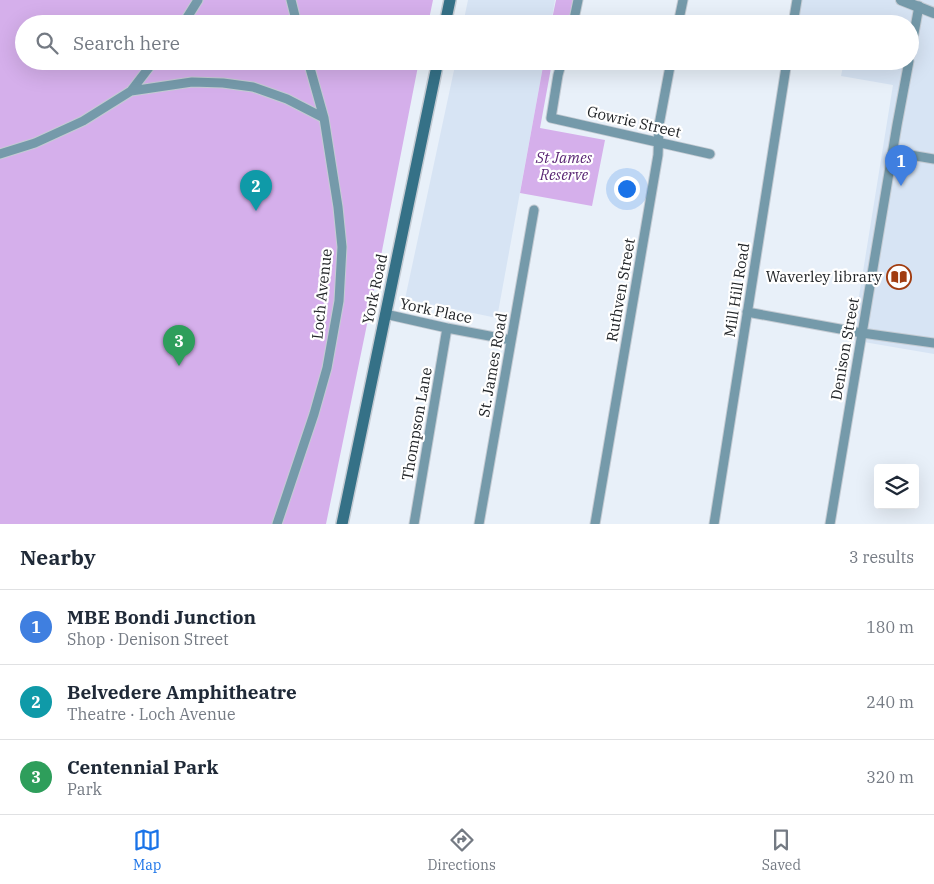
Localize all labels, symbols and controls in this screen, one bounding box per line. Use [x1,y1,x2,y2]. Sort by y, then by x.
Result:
search box [15,15,919,70]
icon: search [33,29,61,57]
text: Search here [73,31,180,55]
street label: Gowrie Street [585,101,683,142]
pin: 1 [885,145,917,186]
park label: St James Reserve [535,148,593,184]
pin: 2 [240,170,272,211]
your location [614,176,640,202]
street label: Ruthven Street [602,237,639,343]
street label: Mill Hill Road [720,241,753,338]
street label: Loch Avenue [307,248,336,340]
street label: York Road [358,252,391,326]
library icon: Waverley library [886,264,912,290]
place label: Waverley library [766,267,882,286]
street label: York Place [398,294,474,327]
street label: Denison Street [826,296,863,402]
street label: St. James Road [474,311,511,419]
pin: 3 [163,325,195,366]
street label: Thompson Lane [397,366,436,482]
map controls [874,464,919,509]
button: layers [874,464,919,509]
text: Nearby [20,543,96,571]
text: 3 results [849,547,914,567]
text: MBE Bondi Junction [67,605,256,629]
text: 1 [31,617,41,637]
text: 180 m [866,617,914,637]
text: Shop · Denison Street [67,629,229,649]
text: Belvedere Amphitheatre [67,680,297,704]
text: 2 [31,692,41,712]
text: 240 m [866,692,914,712]
text: Theatre · Loch Avenue [67,704,236,724]
text: Centennial Park [67,755,218,779]
text: 3 [31,767,41,787]
text: 320 m [866,767,914,787]
text: Park [67,779,102,799]
tab: Map [133,826,161,874]
tab: Directions [427,826,496,874]
tab: Saved [762,826,801,874]

